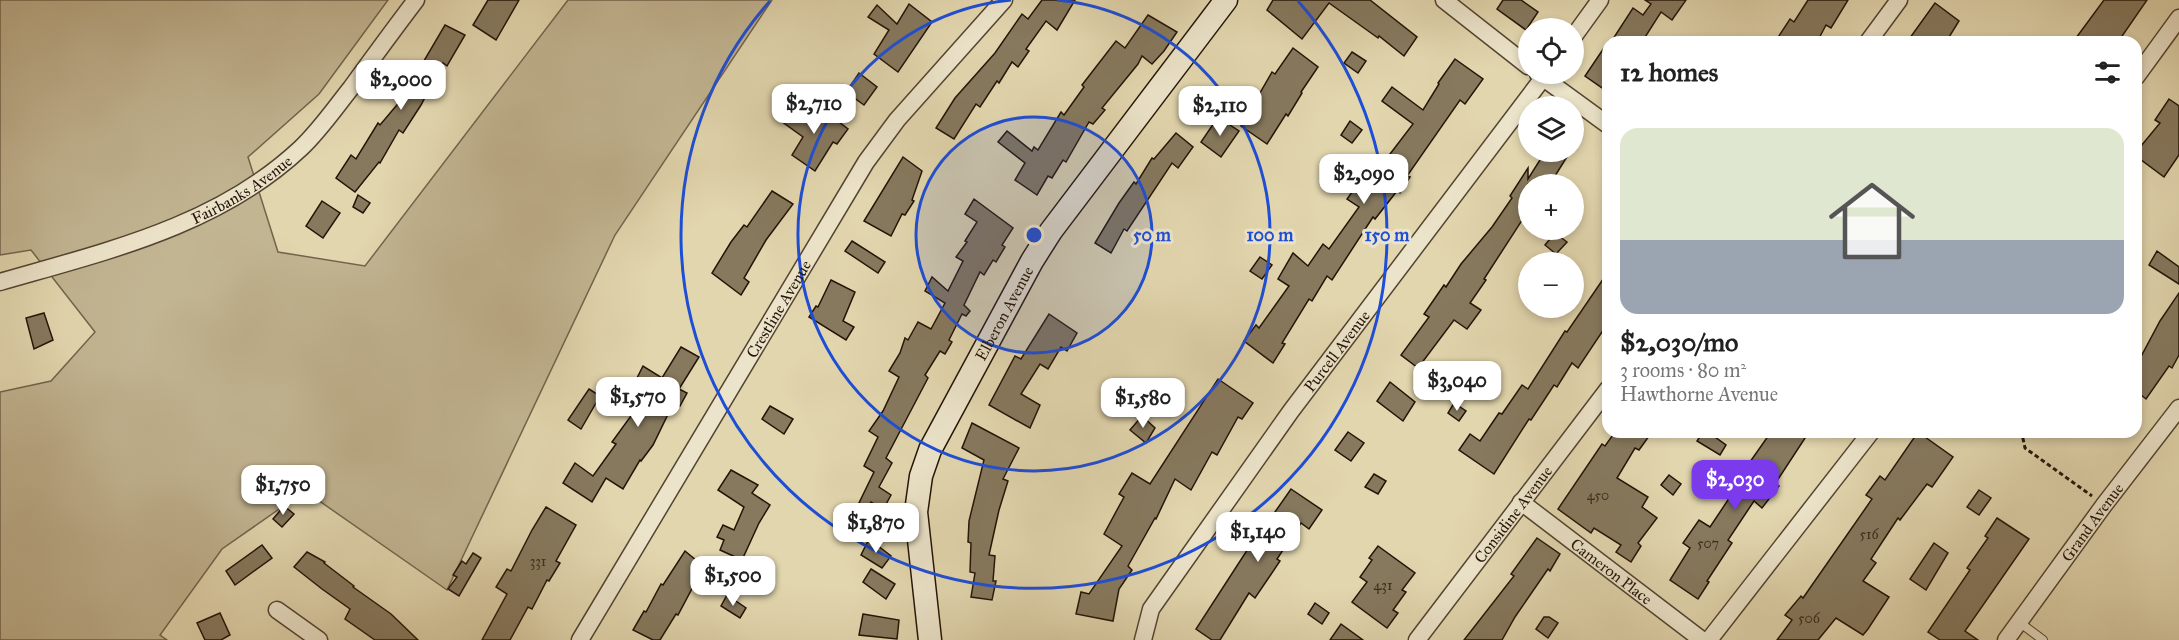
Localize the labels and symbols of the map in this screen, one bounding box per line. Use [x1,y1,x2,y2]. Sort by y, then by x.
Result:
pin: $2,000 [352,60,450,111]
pin: $2,710 [765,84,863,135]
pin: $2,110 [1171,86,1269,137]
street label: Fairbanks Avenue [188,151,296,228]
pin: $2,090 [1315,154,1413,205]
text: 50 m [1133,224,1172,246]
text: 100 m [1247,224,1294,246]
text: 150 m [1365,224,1410,246]
centre of rings [1024,225,1044,245]
street label: Crestline Avenue [742,256,815,361]
street label: Elberon Avenue [971,262,1037,364]
street label: Purcell Avenue [1300,306,1374,395]
pin: $3,040 [1408,361,1506,412]
pin: $1,570 [589,377,687,428]
pin: $1,580 [1094,378,1192,429]
pin: $2,030 [1686,460,1784,511]
street label: Considine Avenue [1470,462,1556,567]
pin: $1,750 [234,465,332,516]
street label: Grand Avenue [2057,479,2127,565]
house number: 450 [1587,487,1609,504]
pin: $1,870 [827,503,925,554]
pin: $1,140 [1209,512,1307,563]
house number: 516 [1859,526,1879,543]
street label: Cameron Place [1567,534,1657,608]
house number: 507 [1697,535,1719,552]
house number: 331 [530,553,547,570]
pin: $1,500 [684,556,782,607]
house number: 431 [1374,577,1393,594]
house number: 506 [1798,610,1821,627]

